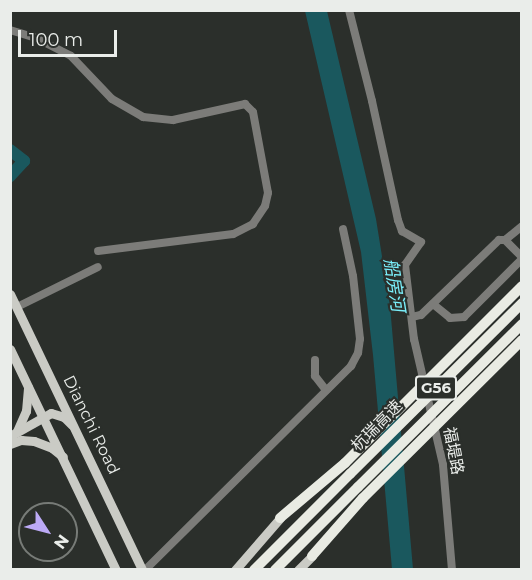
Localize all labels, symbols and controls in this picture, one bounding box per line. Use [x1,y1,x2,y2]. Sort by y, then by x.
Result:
scale bar [21,18,120,56]
text: 100 m [29,29,83,51]
water label: 船房河 [379,257,409,313]
street label: Dianchi Road [59,372,123,478]
road number: G56 [414,376,458,400]
street label: 杭瑞高速 [348,397,406,455]
street label: 福堤路 [439,426,467,476]
north arrow [18,502,78,562]
text: N [50,531,73,553]

